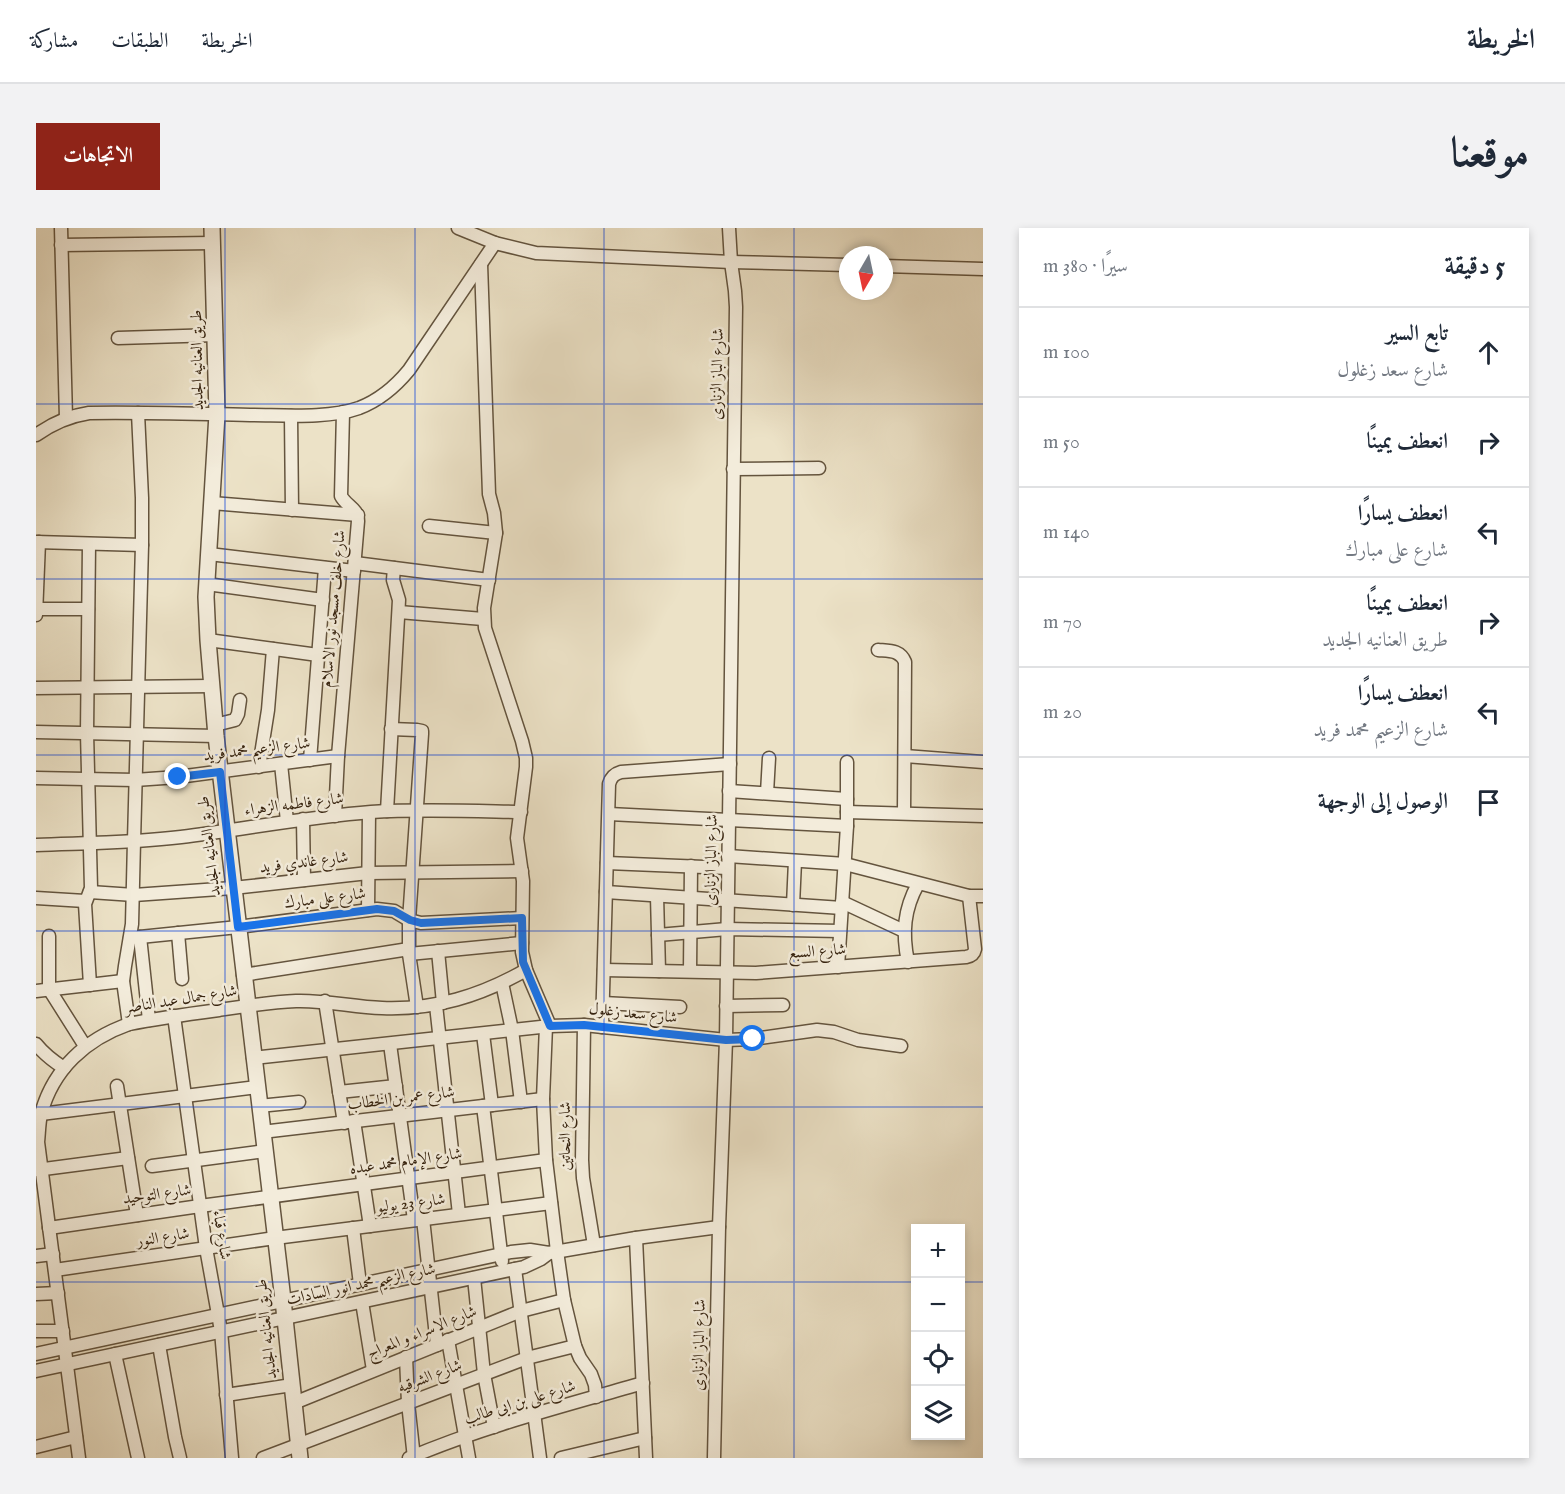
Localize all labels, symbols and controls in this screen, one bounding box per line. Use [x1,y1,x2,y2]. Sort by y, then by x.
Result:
text: الخريطة [1467,23,1535,58]
text: مشاركة [30,28,78,55]
text: الطبقات [111,28,168,55]
text: الخريطة [201,28,253,55]
button: الاتجاهات [36,123,160,190]
text: موقعنا [1451,128,1529,181]
north arrow [839,246,893,300]
text: 5 دقيقة [1445,250,1505,283]
text: سيرًا · 380 m [1043,254,1128,279]
street label: طريق العنانيه الجديد [187,310,209,410]
text: تابع السير [1386,320,1448,348]
street label: شارع الباز الزنارى [707,328,731,420]
icon: ahead [1472,336,1505,369]
text: 100 m [1043,340,1090,365]
text: شارع سعد زغلول [1337,358,1448,383]
icon: right [1472,426,1505,459]
text: انعطف يمينًا [1367,428,1448,456]
text: 50 m [1043,430,1080,455]
text: انعطف يسارًا [1358,500,1448,528]
icon: left [1472,516,1505,549]
text: 140 m [1043,520,1090,545]
street label: شارع خلف مسجد نور الاسلام [317,529,354,689]
text: شارع على مبارك [1345,538,1448,563]
text: انعطف يمينًا [1367,590,1448,618]
icon: right [1472,606,1505,639]
text: 70 m [1043,610,1082,635]
text: طريق العنانيه الجديد [1322,628,1448,653]
text: انعطف يسارًا [1358,680,1448,708]
icon: left [1472,696,1505,729]
text: 20 m [1043,700,1082,725]
text: شارع الزعيم محمد فريد [1313,718,1448,743]
street label: شارع الزعيم محمد فريد [202,734,312,771]
route end [164,763,190,789]
icon: arrive [1472,786,1505,819]
text: الوصول إلى الوجهة [1318,788,1448,816]
street label: شارع فاطمه الزهراء [243,789,345,823]
street label: طريق العنانيه الجديد [194,795,226,897]
street label: شارع الباز الزنارى [701,814,725,906]
street label: شارع غاندي فريد [258,848,350,880]
street label: شارع على مبارك [283,884,367,916]
street label: شارع السبع [787,940,847,968]
street label: شارع جمال عبد الناصر [121,981,239,1021]
street label: شارع سعد زغلول [588,999,678,1031]
route start [739,1025,765,1051]
street label: شارع عمر بن الخطاب [346,1083,456,1117]
street label: شارع النحاتين [556,1102,578,1170]
street label: شارع الإمام محمد عبده [349,1144,464,1183]
street label: شارع التوحيد [121,1180,193,1212]
street label: شارع 23 يوليو [374,1190,447,1220]
street label: شارع قباء [205,1209,235,1261]
street label: شارع النور [133,1224,191,1254]
map controls [911,1224,965,1440]
button: + [911,1224,965,1278]
street label: شارع الزعيم محمد انور السادات [285,1259,439,1315]
street label: طريق العنانيه الجديد [252,1278,282,1380]
button: − [911,1278,965,1332]
street label: شارع الباز الزنارى [689,1299,713,1391]
street label: شارع الاسراء و المعراج [364,1302,481,1367]
button: locate [911,1332,965,1386]
street label: شارع الشرقيه [395,1356,466,1400]
street label: شارع على بن ابى طالب [462,1377,579,1431]
button: layers [911,1386,965,1440]

